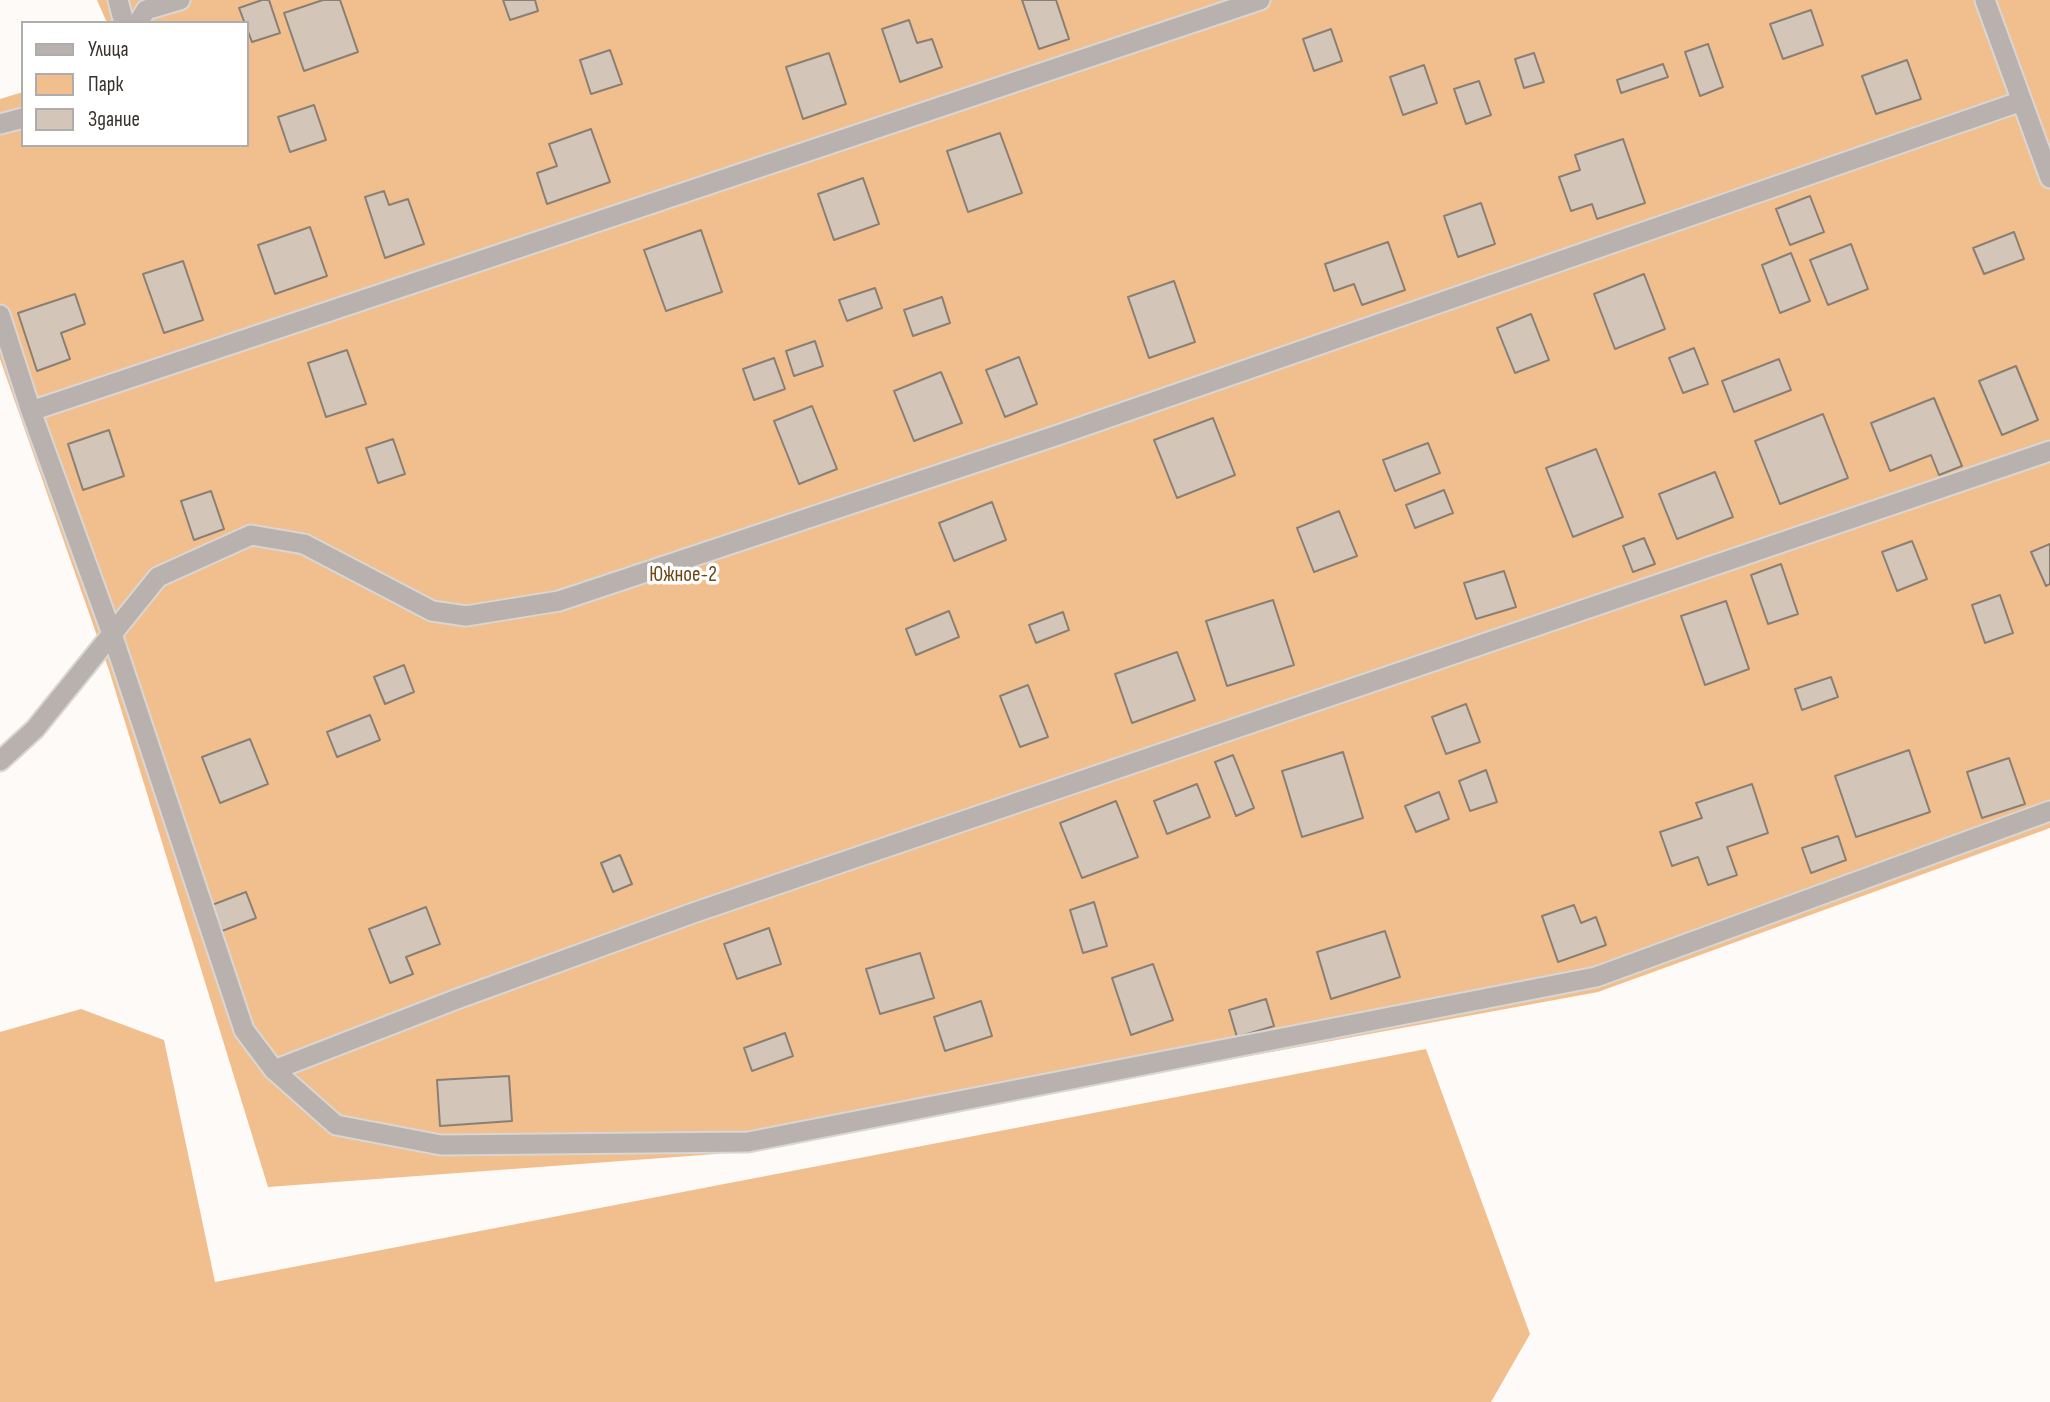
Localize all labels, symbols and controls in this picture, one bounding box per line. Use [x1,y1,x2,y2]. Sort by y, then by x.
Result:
legend [21,21,248,147]
text: Улица [88,37,129,62]
text: Парк [88,72,123,97]
text: Здание [88,107,140,132]
park label: Южное-2 [649,563,717,589]

